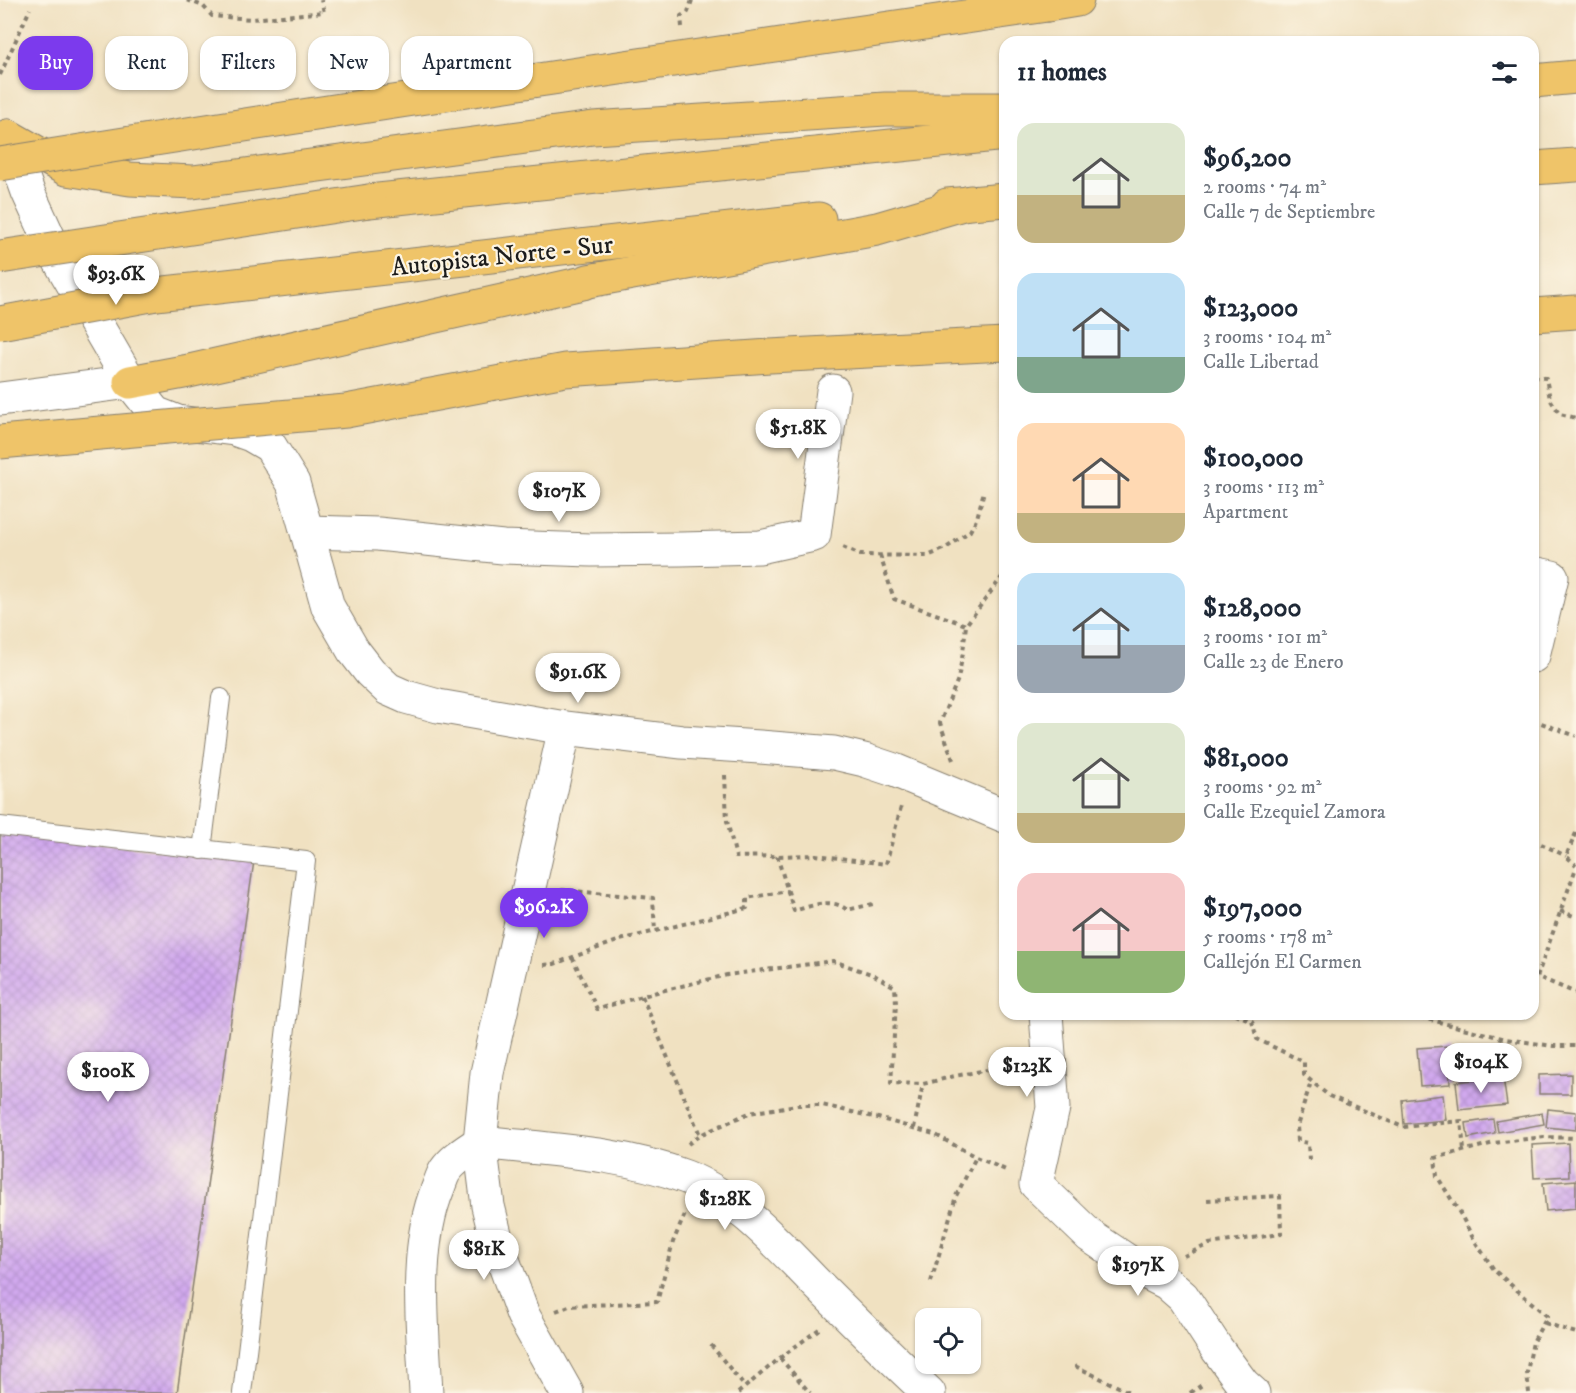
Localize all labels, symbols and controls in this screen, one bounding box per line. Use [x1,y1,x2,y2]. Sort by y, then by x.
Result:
chip: Buy [18,36,93,90]
chip: Rent [105,36,188,90]
chip: Filters [200,36,296,90]
chip: New [308,36,389,90]
chip: Apartment [401,36,533,90]
text: 11 homes [1017,56,1107,89]
icon: filters [1488,56,1521,89]
text: $96,200 [1203,142,1291,175]
icon: home [1065,147,1137,219]
text: 2 rooms · 74 m² [1203,175,1326,200]
text: Calle 7 de Septiembre [1203,200,1375,225]
street label: Autopista Norte - Sur [389,228,615,285]
pin: $93.6K [67,255,165,306]
text: $93.6K [87,262,145,287]
text: $123,000 [1203,292,1298,325]
icon: home [1065,297,1137,369]
text: 3 rooms · 104 m² [1203,325,1331,350]
text: Calle Libertad [1203,350,1319,375]
pin: $51.8K [749,409,847,460]
text: $51.8K [770,416,827,441]
text: $100,000 [1203,442,1304,475]
icon: home [1065,447,1137,519]
pin: $107K [517,472,601,523]
text: 3 rooms · 113 m² [1203,475,1324,500]
text: $107K [532,479,586,504]
text: Apartment [1203,500,1288,525]
text: $128,000 [1203,592,1302,625]
icon: home [1065,597,1137,669]
text: 3 rooms · 101 m² [1203,625,1327,650]
text: Calle 23 de Enero [1203,650,1343,675]
pin: $91.6K [529,653,627,704]
text: $91.6K [549,660,607,685]
text: $81,000 [1203,742,1289,775]
icon: home [1065,747,1137,819]
text: 3 rooms · 92 m² [1203,775,1322,800]
text: Calle Ezequiel Zamora [1203,800,1386,825]
pin: $96.2K [495,888,593,939]
text: $197,000 [1203,892,1302,925]
text: $96.2K [514,895,574,920]
icon: home [1065,897,1137,969]
text: 5 rooms · 178 m² [1203,925,1332,950]
text: Callejón El Carmen [1203,950,1362,975]
pin: $104K [1439,1043,1523,1094]
pin: $123K [985,1047,1069,1098]
text: $104K [1454,1050,1508,1075]
pin: $100K [66,1052,150,1103]
text: $123K [1002,1054,1052,1079]
text: $100K [81,1059,135,1084]
pin: $128K [683,1180,767,1231]
text: $128K [699,1187,751,1212]
pin: $81K [448,1230,520,1281]
text: $81K [463,1237,505,1262]
pin: $197K [1096,1246,1180,1297]
text: $197K [1112,1253,1164,1278]
map controls [915,1308,981,1374]
button: locate [915,1308,981,1374]

